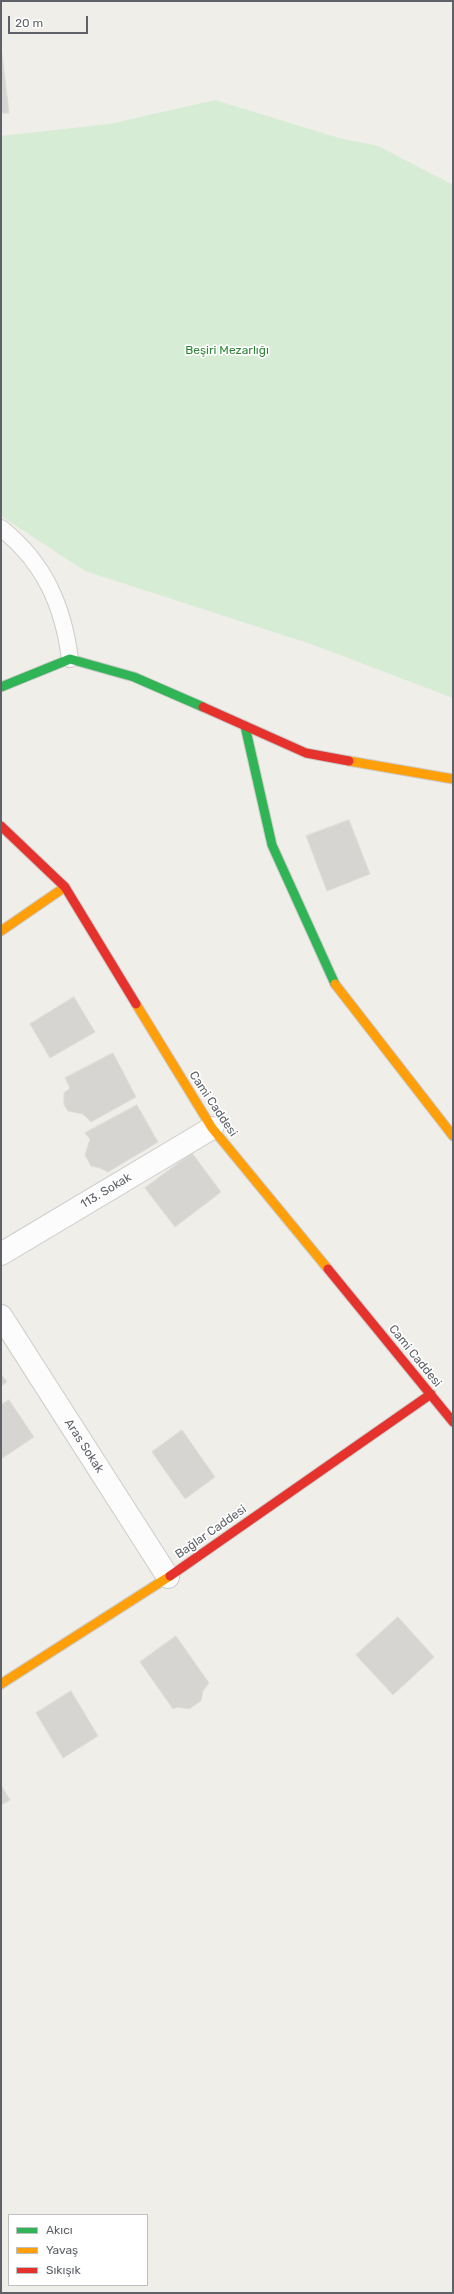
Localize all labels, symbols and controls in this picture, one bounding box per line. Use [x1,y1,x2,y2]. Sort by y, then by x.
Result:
scale bar [10,8,90,34]
text: 20 m [15,16,43,30]
park label: Beşiri Mezarlığı [185,344,269,358]
street label: Cami Caddesi [186,1069,240,1139]
street label: 113. Sokak [78,1170,134,1212]
street label: Cami Caddesi [386,1322,444,1390]
street label: Aras Sokak [61,1416,107,1476]
street label: Bağlar Caddesi [173,1502,249,1562]
legend [8,2214,148,2286]
text: Akıcı [46,2223,73,2237]
text: Yavaş [46,2243,78,2257]
text: Sıkışık [46,2263,81,2277]

